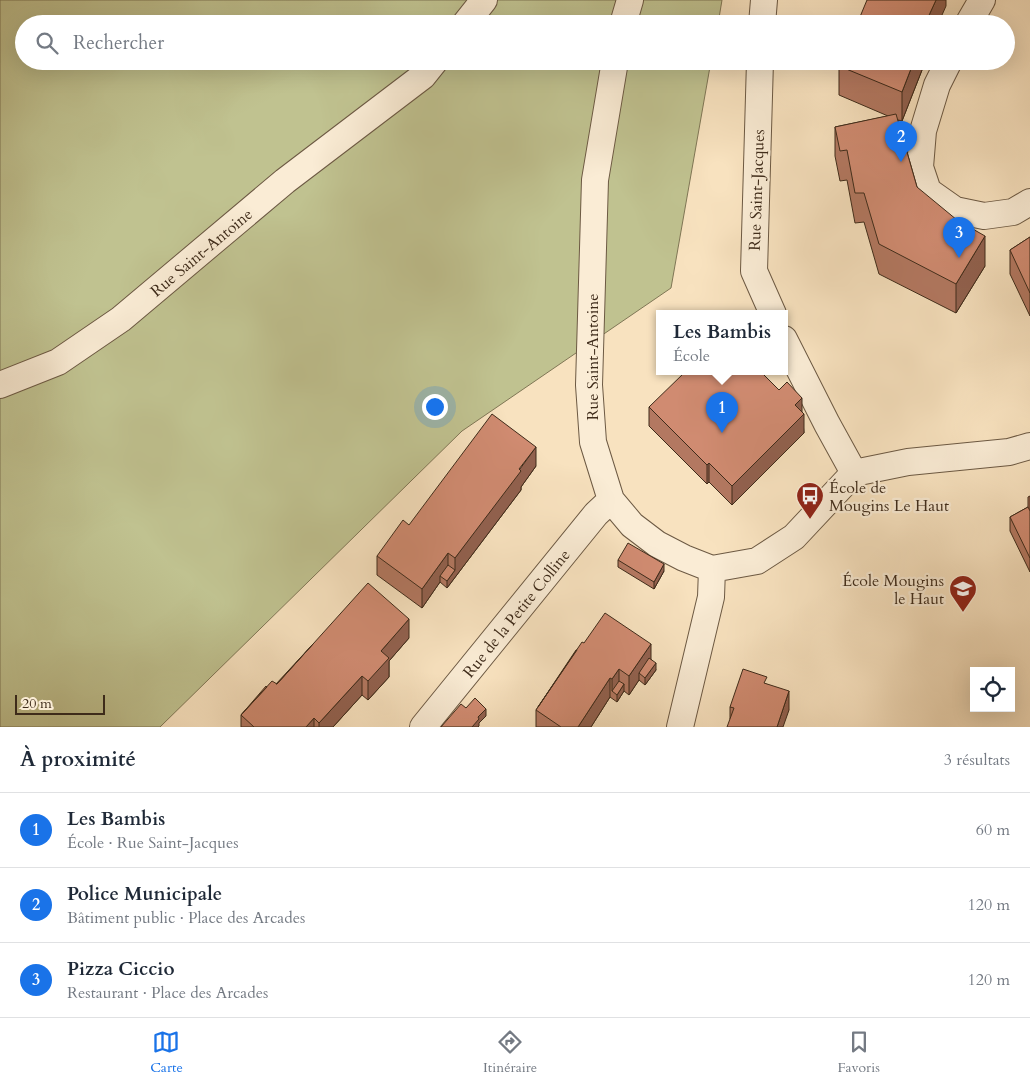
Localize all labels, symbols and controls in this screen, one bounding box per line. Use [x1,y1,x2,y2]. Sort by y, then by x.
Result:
search box [15,15,1015,70]
icon: search [33,29,61,57]
text: Rechercher [73,30,164,56]
pin: 2 [885,121,917,162]
street label: Rue Saint-Jacques [744,129,770,251]
street label: Rue Saint-Antoine [146,203,257,302]
pin: 3 [943,217,975,258]
street label: Rue Saint-Antoine [582,293,604,421]
popup [656,310,788,375]
text: Les Bambis [673,319,771,345]
text: École [673,345,710,367]
pin: 1 [706,392,738,433]
your location [422,394,448,420]
place label: École de Mougins Le Haut [829,477,949,517]
bus stop icon: École de Mougins Le Haut [795,481,825,520]
street label: Rue de la Petite Colline [458,545,576,683]
place label: École Mougins le Haut [842,570,944,610]
school or university icon: École Mougins le Haut [948,574,978,613]
map controls [970,667,1015,712]
button: locate [970,667,1015,712]
scale bar [15,692,105,715]
text: 20 m [22,694,52,713]
text: À proximité [20,745,136,774]
text: 3 résultats [944,749,1010,771]
text: Les Bambis [67,806,165,832]
text: 1 [32,819,40,841]
text: 60 m [976,819,1010,841]
text: École · Rue Saint-Jacques [67,832,239,854]
text: Police Municipale [67,881,222,907]
text: 2 [32,894,40,916]
text: 120 m [968,894,1010,916]
text: Bâtiment public · Place des Arcades [67,907,305,929]
text: Pizza Ciccio [67,956,175,982]
text: 3 [32,969,40,991]
text: 120 m [968,969,1010,991]
text: Restaurant · Place des Arcades [67,982,268,1004]
tab: Carte [150,1028,183,1077]
tab: Itinéraire [483,1028,537,1077]
tab: Favoris [837,1028,880,1077]

